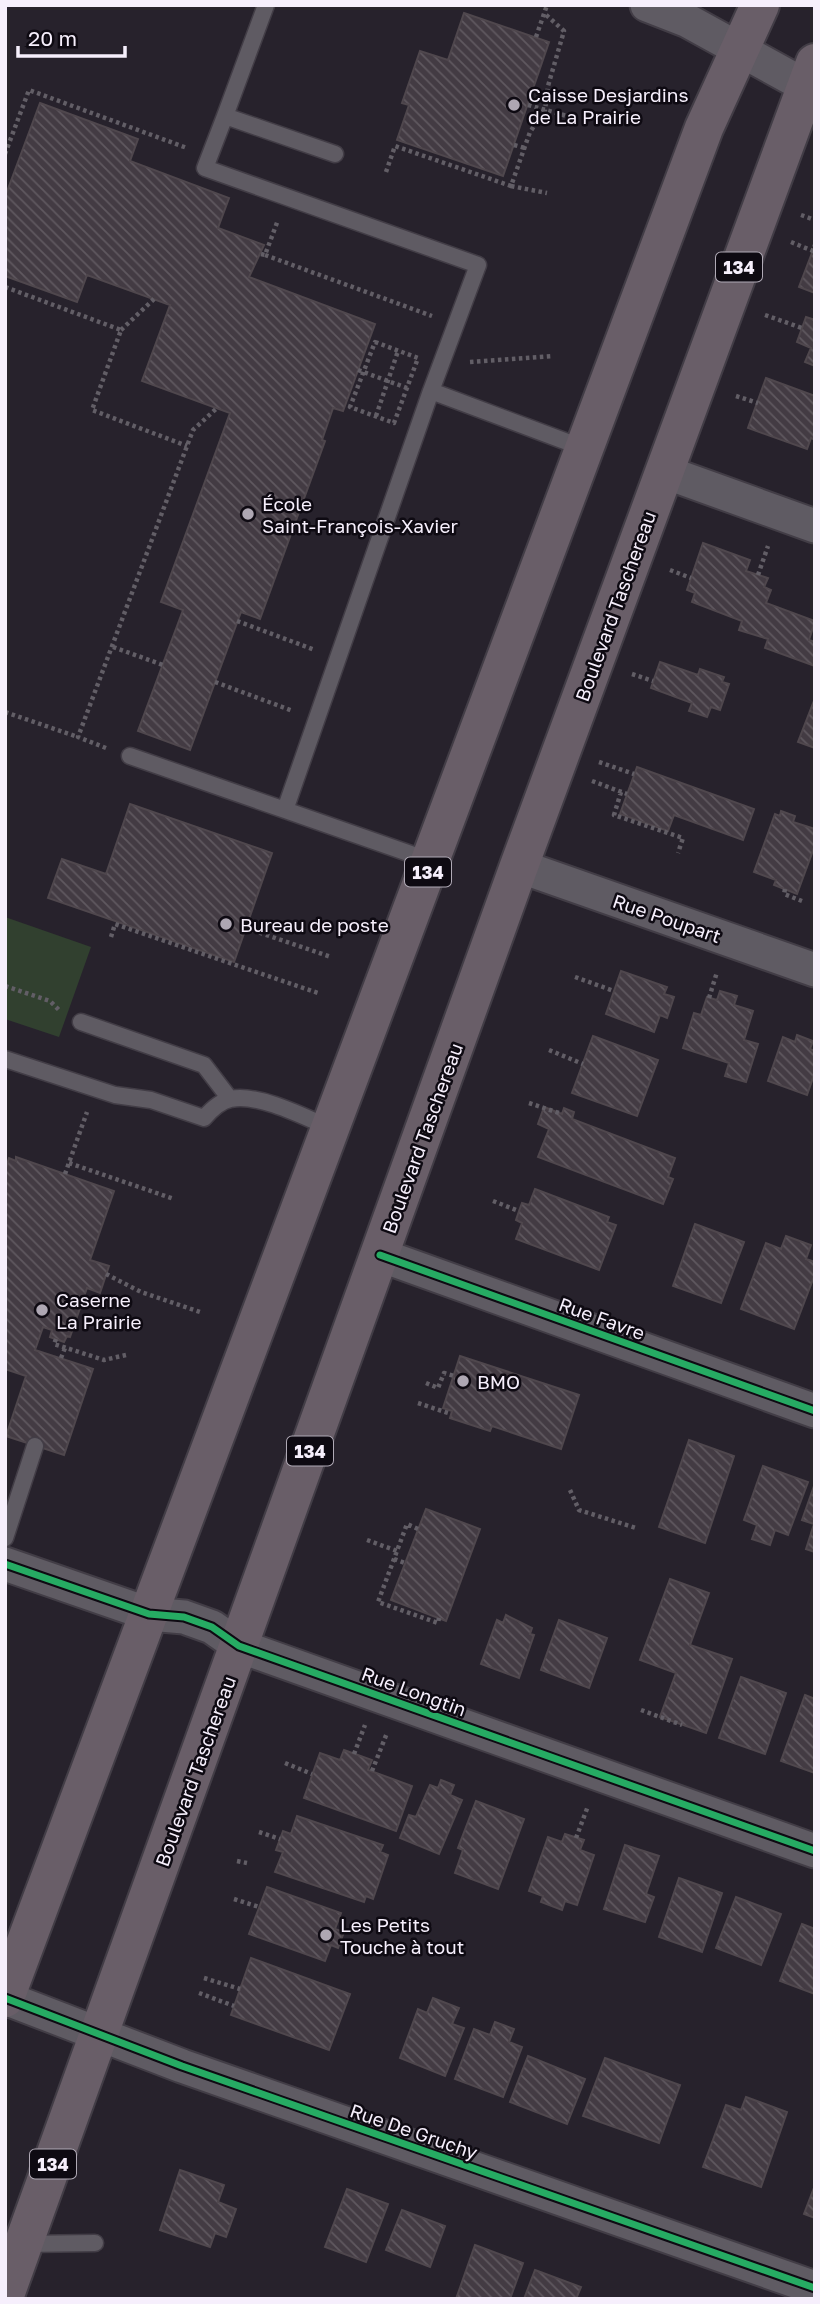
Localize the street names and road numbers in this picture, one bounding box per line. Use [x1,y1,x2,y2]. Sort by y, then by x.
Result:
road number: 134 [716,253,762,282]
street label: Boulevard Taschereau [570,508,660,704]
road number: 134 [405,858,451,886]
street label: Rue Poupart [610,889,724,947]
street label: Boulevard Taschereau [377,1040,467,1236]
street label: Rue Favre [556,1292,648,1344]
road number: 134 [287,1436,333,1466]
street label: Rue Longtin [359,1661,469,1721]
street label: Boulevard Taschereau [150,1673,240,1869]
street label: Rue De Gruchy [347,2098,481,2164]
road number: 134 [30,2150,76,2178]

